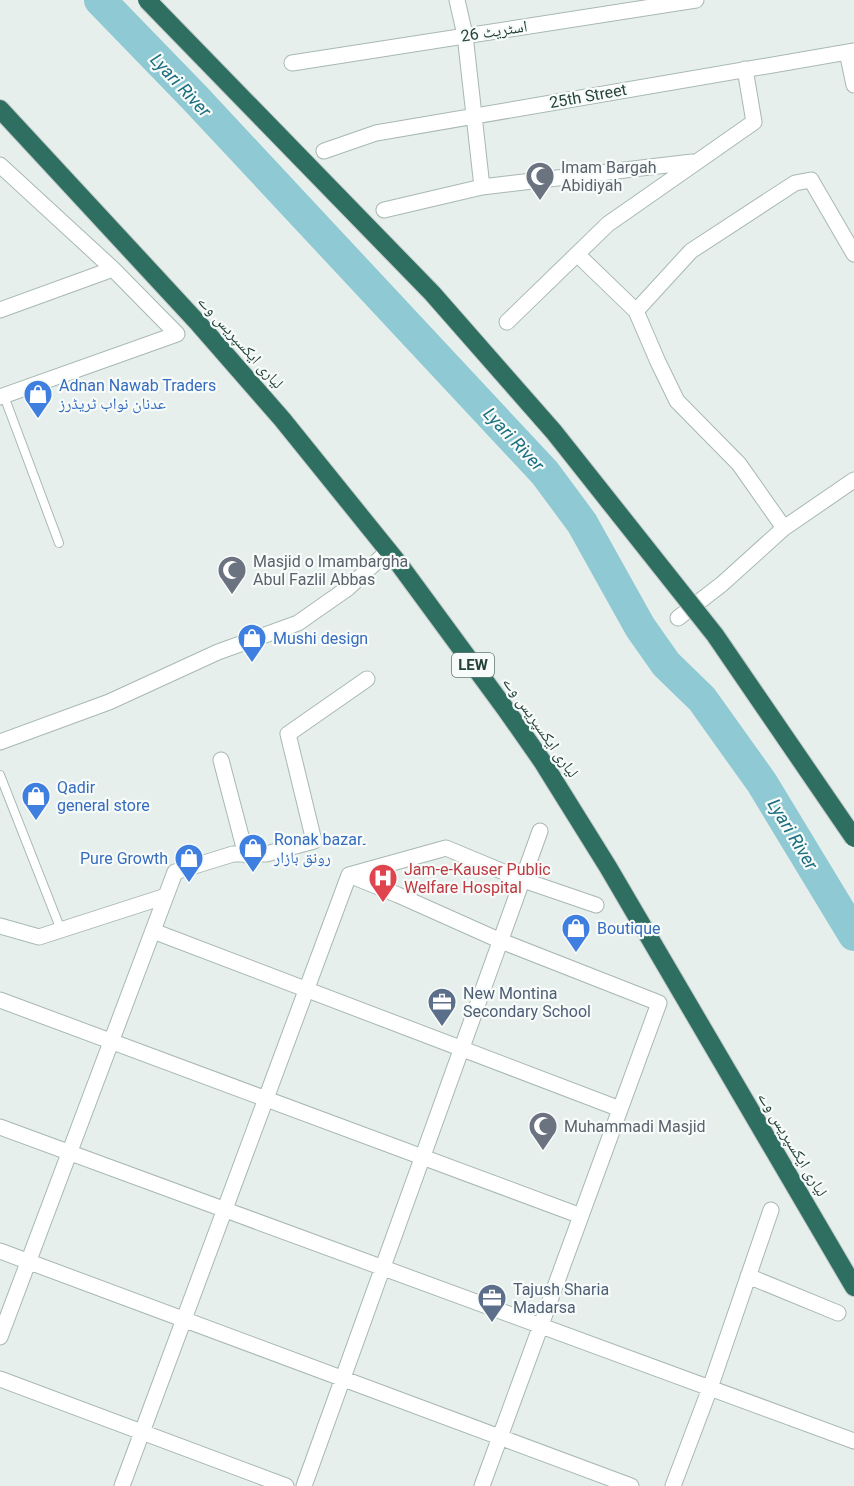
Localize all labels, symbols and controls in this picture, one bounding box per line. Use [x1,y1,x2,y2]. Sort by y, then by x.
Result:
street label: اسٹریٹ 26 [459,16,529,46]
water label: Lyari River [146,49,216,122]
street label: 25th Street [548,80,628,112]
place label: Imam Bargah Abidiyah [561,158,657,195]
mosque icon: Imam Bargah Abidiyah [524,160,556,202]
street label: لیاری ایکسپریس وے [194,292,288,393]
place label: Adnan Nawab Traders عدنان نواب ٹریڈرز [58,376,216,414]
shop icon: Adnan Nawab Traders عدنان نواب ٹریڈرز [22,378,54,420]
water label: Lyari River [479,403,549,476]
place label: Masjid o Imambargha Abul Fazlil Abbas [253,552,408,589]
mosque icon: Masjid o Imambargha Abul Fazlil Abbas [216,554,248,596]
shop icon: Mushi design [236,622,268,664]
place label: Mushi design [273,629,368,648]
road number: LEW [452,653,494,677]
street label: لیاری ایکسپریس وے [498,673,583,781]
place label: Qadir general store [57,778,150,815]
shop icon: Qadir general store [20,780,52,822]
water label: Lyari River [764,795,823,874]
place label: Ronak bazar۔ رونق بازار [273,830,366,868]
shop icon: Ronak bazar۔ رونق بازار [237,832,269,874]
shop icon: Pure Growth [173,842,205,884]
place label: Pure Growth [80,849,168,868]
place label: Jam-e-Kauser Public Welfare Hospital [404,860,551,897]
hospital icon: Jam-e-Kauser Public Welfare Hospital [367,862,399,904]
shop icon: Boutique [560,912,592,954]
place label: Boutique [597,919,660,938]
place label: New Montina Secondary School [463,984,591,1021]
office icon: New Montina Secondary School [426,986,458,1028]
street label: لیاری ایکسپریس وے [754,1088,832,1200]
mosque icon: Muhammadi Masjid [527,1110,559,1152]
place label: Muhammadi Masjid [564,1117,706,1136]
place label: Tajush Sharia Madarsa [513,1280,609,1317]
office icon: Tajush Sharia Madarsa [476,1282,508,1324]

